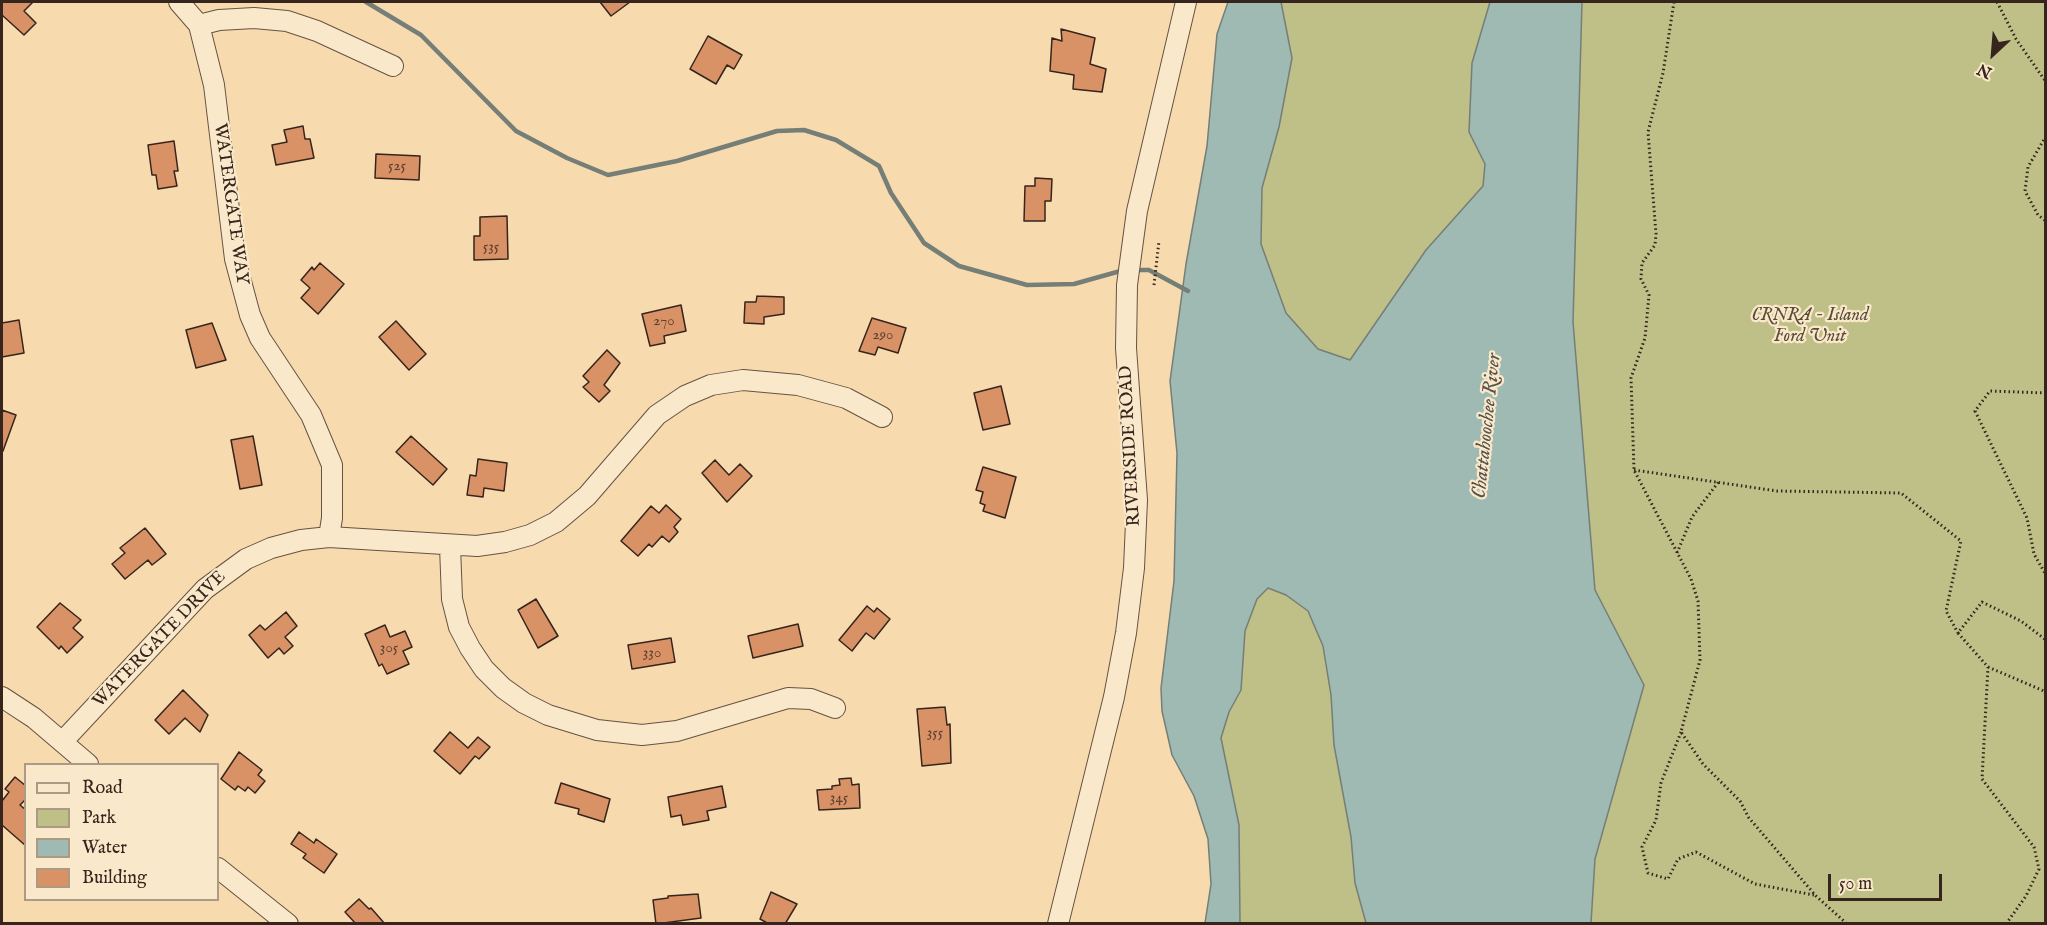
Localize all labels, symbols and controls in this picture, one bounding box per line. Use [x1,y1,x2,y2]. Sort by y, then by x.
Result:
north arrow [1963,24,2023,84]
text: N [1975,58,1996,82]
street label: WATERGATE WAY [208,122,252,286]
house number: 525 [388,158,406,176]
house number: 535 [483,239,499,257]
park label: CRNRA - Island Ford Unit [1751,305,1869,348]
house number: 270 [653,313,675,331]
house number: 290 [873,327,893,345]
water label: Chattahoochee River [1468,352,1508,500]
street label: RIVERSIDE ROAD [1116,365,1146,527]
street label: WATERGATE DRIVE [89,567,231,713]
house number: 305 [380,640,398,658]
house number: 330 [643,645,661,663]
house number: 355 [927,725,943,743]
legend [24,763,219,901]
text: Road [82,777,123,800]
house number: 345 [830,790,848,808]
text: Park [82,807,116,830]
text: Water [82,837,127,860]
scale bar [1831,862,1945,900]
text: Building [82,867,147,890]
text: 50 m [1839,873,1872,896]

